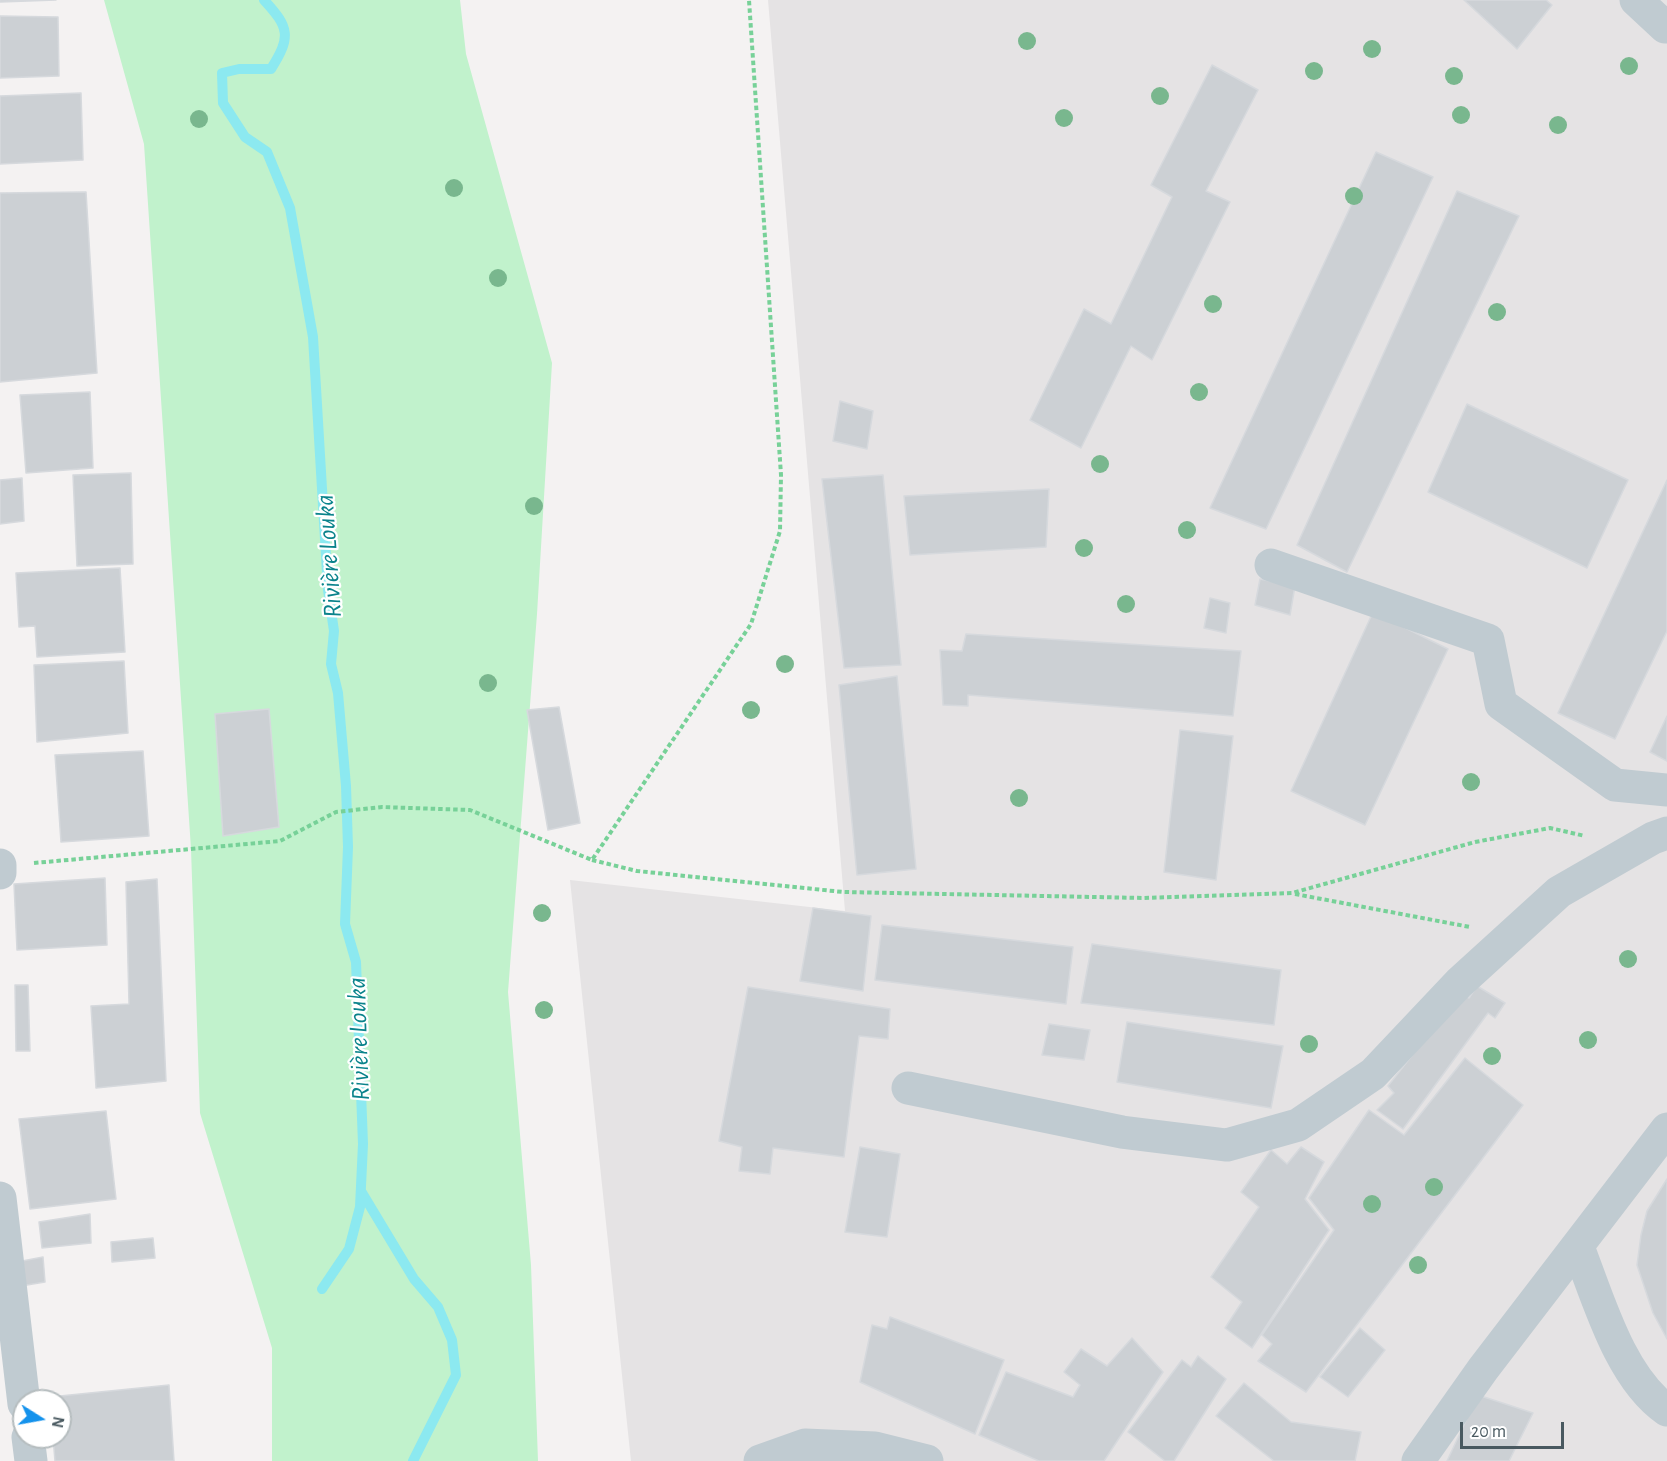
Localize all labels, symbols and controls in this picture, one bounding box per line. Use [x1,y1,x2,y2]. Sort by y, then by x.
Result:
water label: Rivière Louka [309,493,349,619]
water label: Rivière Louka [341,977,377,1101]
north arrow [12,1389,72,1449]
scale bar [1463,1410,1566,1448]
text: N [49,1415,67,1429]
text: 20 m [1471,1423,1506,1441]

